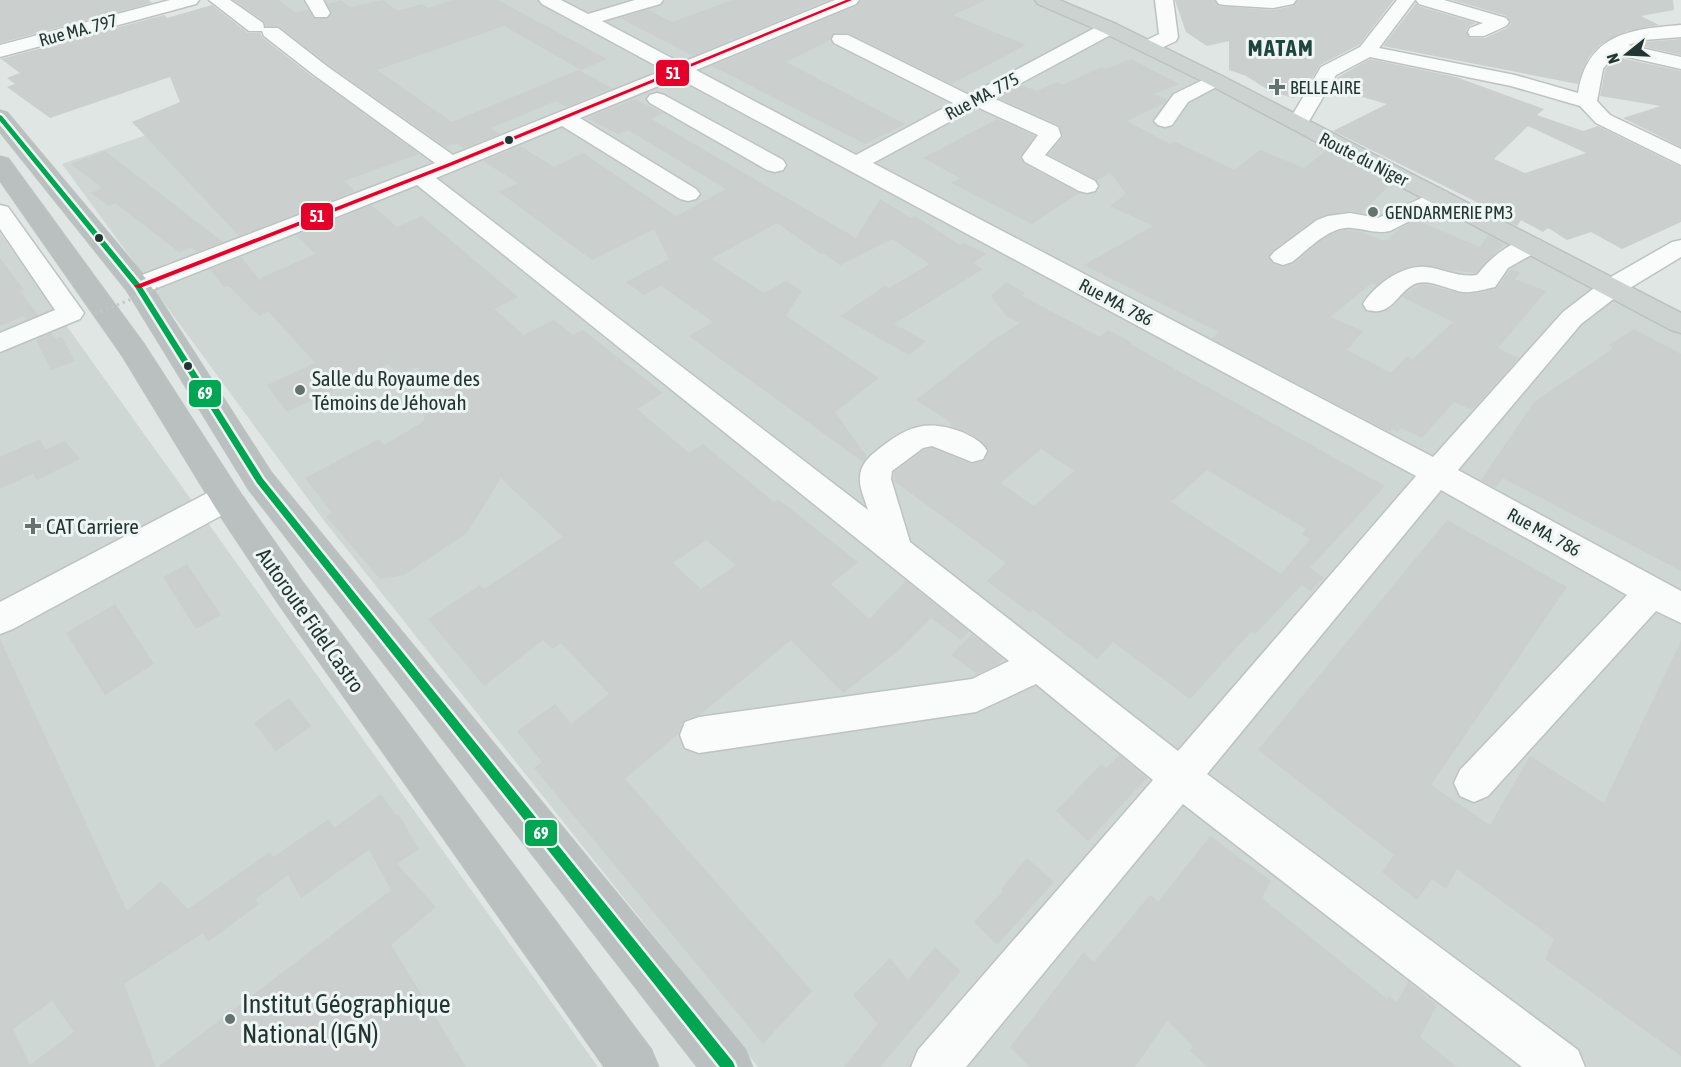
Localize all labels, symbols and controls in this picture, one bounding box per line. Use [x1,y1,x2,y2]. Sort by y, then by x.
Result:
street label: Rue MA. 797 [37,9,119,51]
north arrow [1597,24,1657,84]
district label: MATAM [1248,35,1314,61]
text: N [1603,51,1623,66]
line badge: 51 [655,59,690,87]
text: 51 [665,64,681,82]
street label: Rue MA. 775 [942,68,1022,124]
place label: BELLE AIRE [1290,77,1361,98]
marker: BELLE AIRE [1268,78,1286,96]
street label: Route du Niger [1316,128,1413,191]
unlabelled marker [503,134,515,146]
line badge: 51 [300,202,334,231]
place label: GENDARMERIE PM3 [1385,202,1514,223]
marker: GENDARMERIE PM3 [1366,205,1380,219]
text: 51 [309,207,325,225]
unlabelled marker [93,232,105,244]
street label: Rue MA. 786 [1076,274,1156,330]
unlabelled marker [182,360,194,372]
place label: Salle du Royaume des Témoins de Jéhovah [312,366,480,414]
line badge: 69 [188,379,222,408]
marker: Salle du Royaume des Témoins de Jéhovah [293,383,307,397]
text: 69 [197,384,213,402]
street label: Rue MA. 786 [1504,503,1584,561]
place label: CAT Carriere [46,514,139,538]
marker: CAT Carriere [24,517,42,535]
street label: Autoroute Fidel Castro [252,543,370,697]
line badge: 69 [524,819,558,847]
text: 69 [533,824,549,842]
place label: Institut Géographique National (IGN) [242,989,451,1049]
marker: Institut Géographique National (IGN) [223,1012,237,1026]

